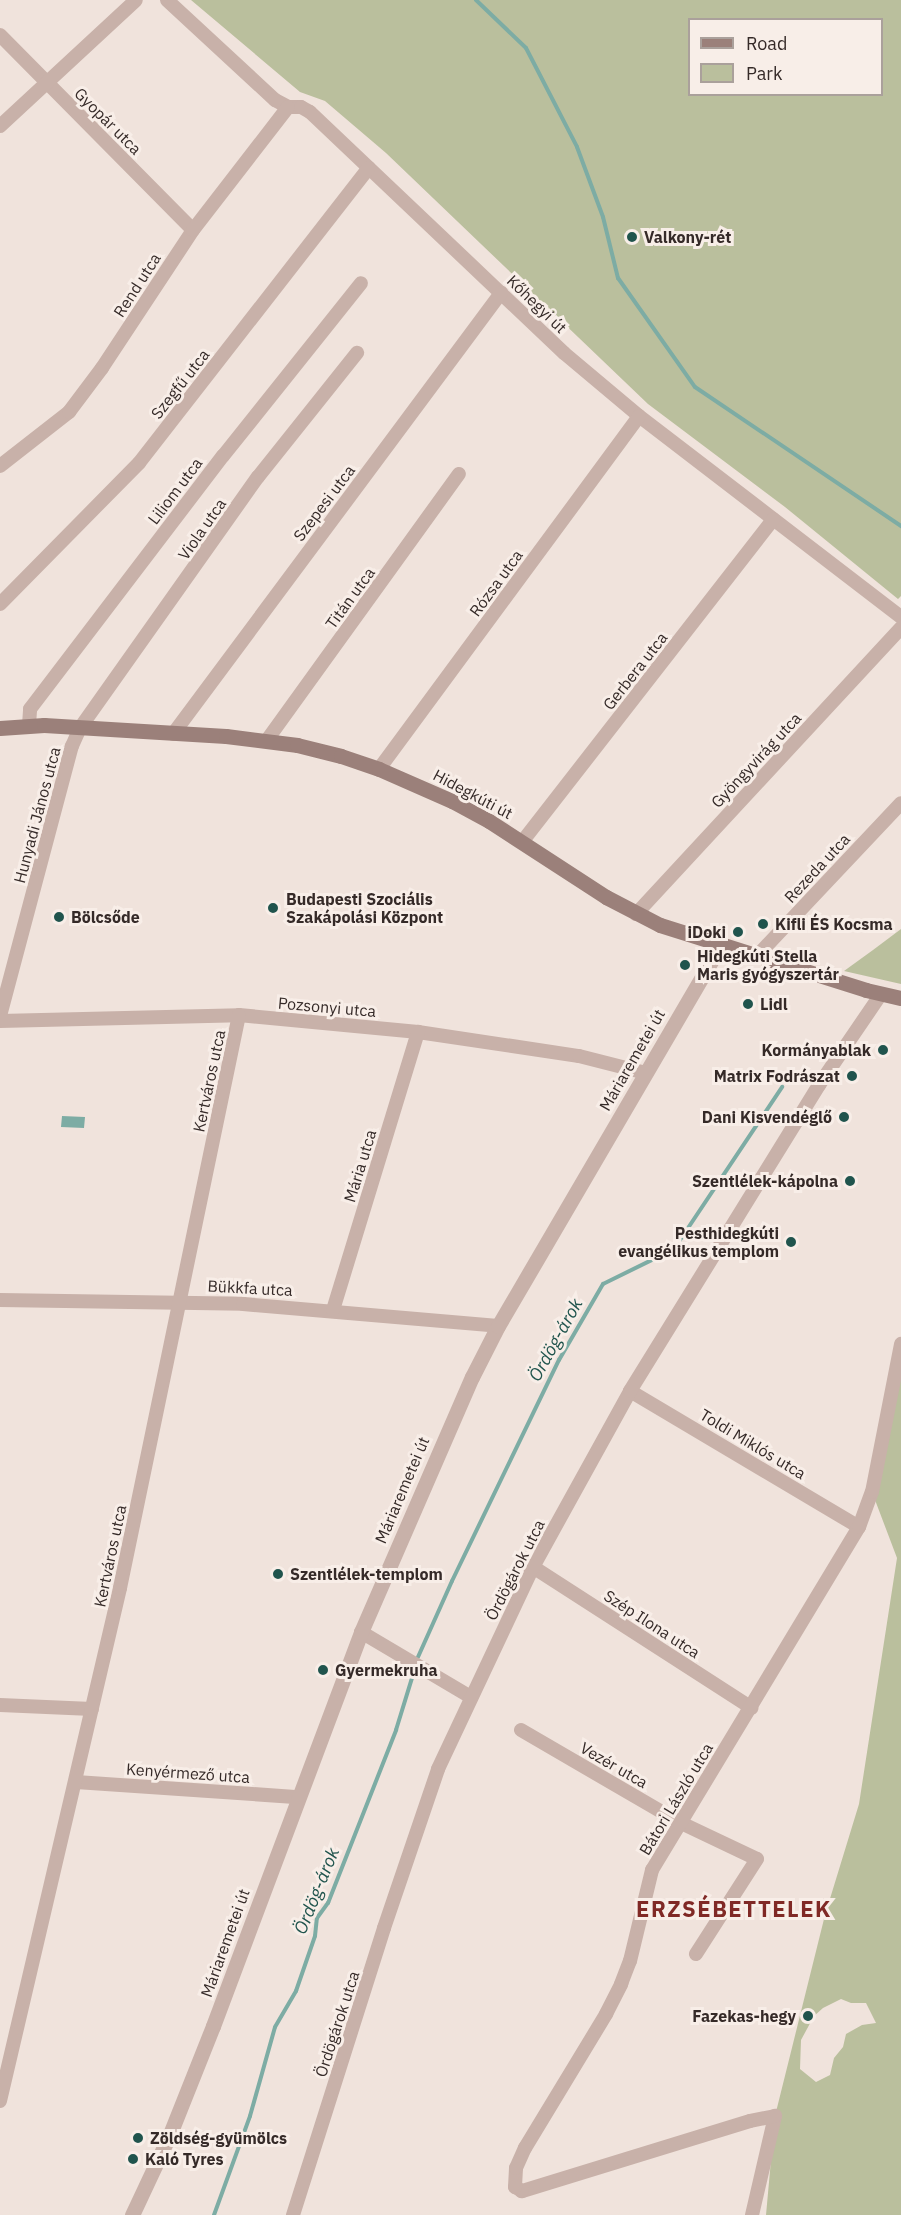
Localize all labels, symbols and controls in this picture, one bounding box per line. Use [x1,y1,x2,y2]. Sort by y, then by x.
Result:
legend [688,18,883,96]
text: Road [746,32,787,55]
text: Park [746,62,782,85]
street label: Gyopár utca [71,84,145,158]
place label: Valkony-rét [644,227,731,247]
marker: Valkony-rét [625,230,639,244]
street label: Rend utca [109,250,165,320]
street label: Kőhegyi út [503,271,571,337]
street label: Szegfű utca [147,345,213,423]
street label: Liliom utca [144,454,206,528]
street label: Szepesi utca [289,461,359,545]
street label: Viola utca [174,495,230,563]
street label: Rózsa utca [465,546,527,620]
street label: Titán utca [321,563,379,633]
street label: Gerbera utca [599,628,671,714]
street label: Gyöngyvirág utca [707,708,805,812]
street label: Hunyadi János utca [10,745,64,885]
street label: Hidegkúti út [430,765,516,823]
street label: Rezeda utca [780,829,854,907]
place label: Budapesti Szociális Szakápolási Központ [286,889,443,927]
marker: Budapesti Szociális Szakápolási Központ [264,899,282,917]
place label: Bölcsőde [71,907,140,927]
marker: Bölcsőde [52,910,66,924]
place label: Kifli ÉS Kocsma [775,914,893,934]
marker: Kifli ÉS Kocsma [756,917,770,931]
place label: iDoki [687,922,726,942]
marker: iDoki [731,925,745,939]
place label: Hidegkúti Stella Maris gyógyszertár [697,946,839,984]
marker: Hidegkúti Stella Maris gyógyszertár [678,958,692,972]
street label: Pozsonyi utca [277,993,377,1021]
place label: Lidl [760,994,788,1014]
marker: Lidl [741,997,755,1011]
street label: Máriaremetei út [595,1006,669,1114]
street label: Kertváros utca [189,1028,229,1134]
place label: Kormányablak [762,1040,871,1060]
marker: Kormányablak [876,1043,890,1057]
place label: Matrix Fodrászat [714,1066,840,1086]
marker: Matrix Fodrászat [845,1069,859,1083]
place label: Dani Kisvendéglő [702,1107,832,1127]
marker: Dani Kisvendéglő [837,1110,851,1124]
street label: Mária utca [340,1127,380,1205]
place label: Szentlélek-kápolna [692,1171,838,1191]
marker: Szentlélek-kápolna [843,1174,857,1188]
place label: Pesthidegkúti evangélikus templom [618,1223,779,1261]
marker: Pesthidegkúti evangélikus templom [784,1235,798,1249]
street label: Bükkfa utca [207,1276,293,1300]
water label: Ördög-árok [524,1295,588,1385]
street label: Toldi Miklós utca [697,1405,809,1483]
street label: Máriaremetei út [371,1434,433,1546]
street label: Kertváros utca [90,1503,130,1609]
street label: Ördögárok utca [481,1516,549,1624]
place label: Szentlélek-templom [290,1564,443,1584]
marker: Szentlélek-templom [271,1567,285,1581]
street label: Szép Ilona utca [600,1586,704,1662]
place label: Gyermekruha [335,1660,438,1680]
marker: Gyermekruha [316,1663,330,1677]
street label: Vezér utca [577,1738,651,1792]
street label: Bátori László utca [635,1740,717,1858]
street label: Kenyérmező utca [126,1759,250,1787]
water label: Ördög-árok [290,1845,344,1937]
street label: Máriaremetei út [196,1886,254,2000]
district label: ERZSÉBETTELEK [636,1896,832,1922]
street label: Ördögárok utca [311,1968,363,2080]
place label: Fazekas-hegy [692,2006,796,2026]
marker: Fazekas-hegy [801,2009,815,2023]
place label: Zöldség-gyümölcs [150,2128,287,2148]
marker: Zöldség-gyümölcs [131,2131,145,2145]
place label: Kaló Tyres [145,2149,224,2169]
marker: Kaló Tyres [126,2152,140,2166]

